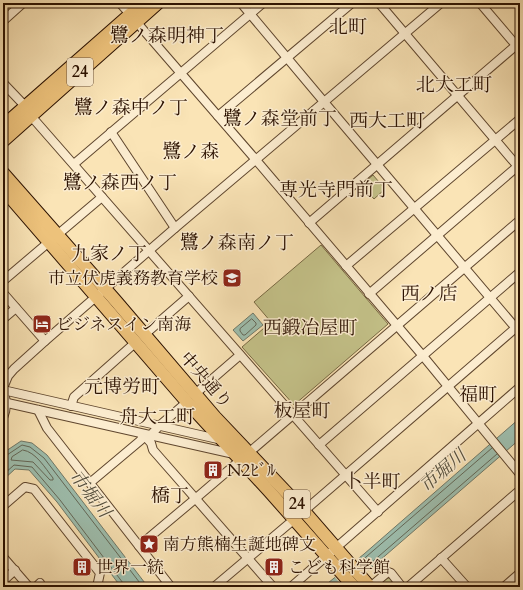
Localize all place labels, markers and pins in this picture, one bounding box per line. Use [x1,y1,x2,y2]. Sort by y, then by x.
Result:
place label: 市立伏虎義務教育学校 [48,267,218,290]
school or university icon: 市立伏虎義務教育学校 [221,267,243,289]
hotel icon: ビジネスイン南海 [31,313,53,335]
place label: ビジネスイン南海 [56,313,191,336]
building icon: N2ﾋﾞﾙ [202,459,224,481]
place label: N2ﾋﾞﾙ [227,459,276,482]
place icon: 南方熊楠生誕地碑文 [138,533,160,555]
place label: 南方熊楠生誕地碑文 [163,533,316,556]
building icon: 世界一統 [71,556,93,578]
place label: 世界一統 [96,556,164,579]
building icon: こども科学館 [263,556,285,578]
place label: こども科学館 [288,556,390,579]

